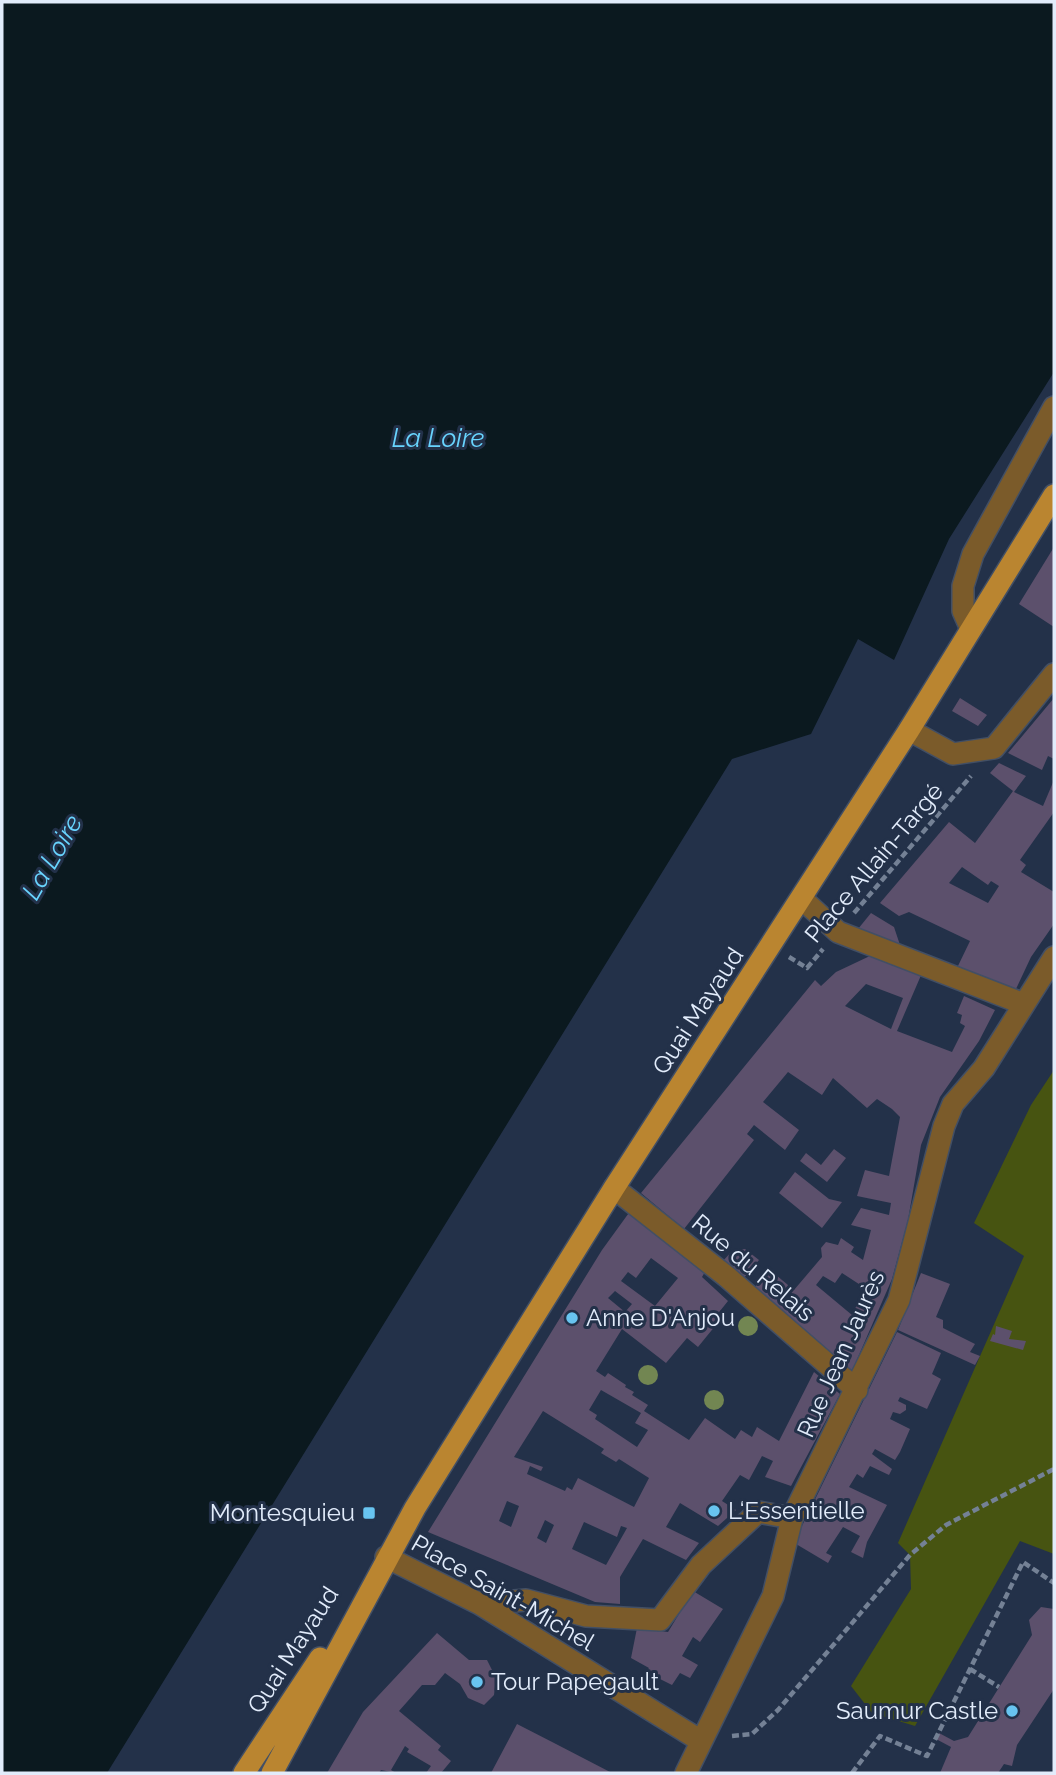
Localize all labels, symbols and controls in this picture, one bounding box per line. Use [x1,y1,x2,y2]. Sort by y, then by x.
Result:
water label: La Loire [392,423,484,453]
street label: Place Allain-Targé [798,777,949,948]
water label: La Loire [16,809,88,905]
street label: Quai Mayaud [646,942,749,1080]
street label: Rue du Relais [686,1208,821,1327]
street label: Rue Jean Jaurès [791,1266,890,1442]
place label: Anne D'Anjou [586,1303,735,1332]
marker: Anne D'Anjou [564,1310,580,1326]
place label: L‘Essentielle [728,1496,865,1525]
place label: Montesquieu [210,1498,355,1527]
marker: L‘Essentielle [706,1503,722,1519]
marker: Montesquieu [361,1505,377,1521]
street label: Place Saint-Michel [406,1528,600,1657]
street label: Quai Mayaud [241,1581,344,1719]
place label: Tour Papegault [491,1667,659,1696]
marker: Tour Papegault [469,1674,485,1690]
place label: Saumur Castle [836,1696,998,1725]
marker: Saumur Castle [1004,1703,1020,1719]

